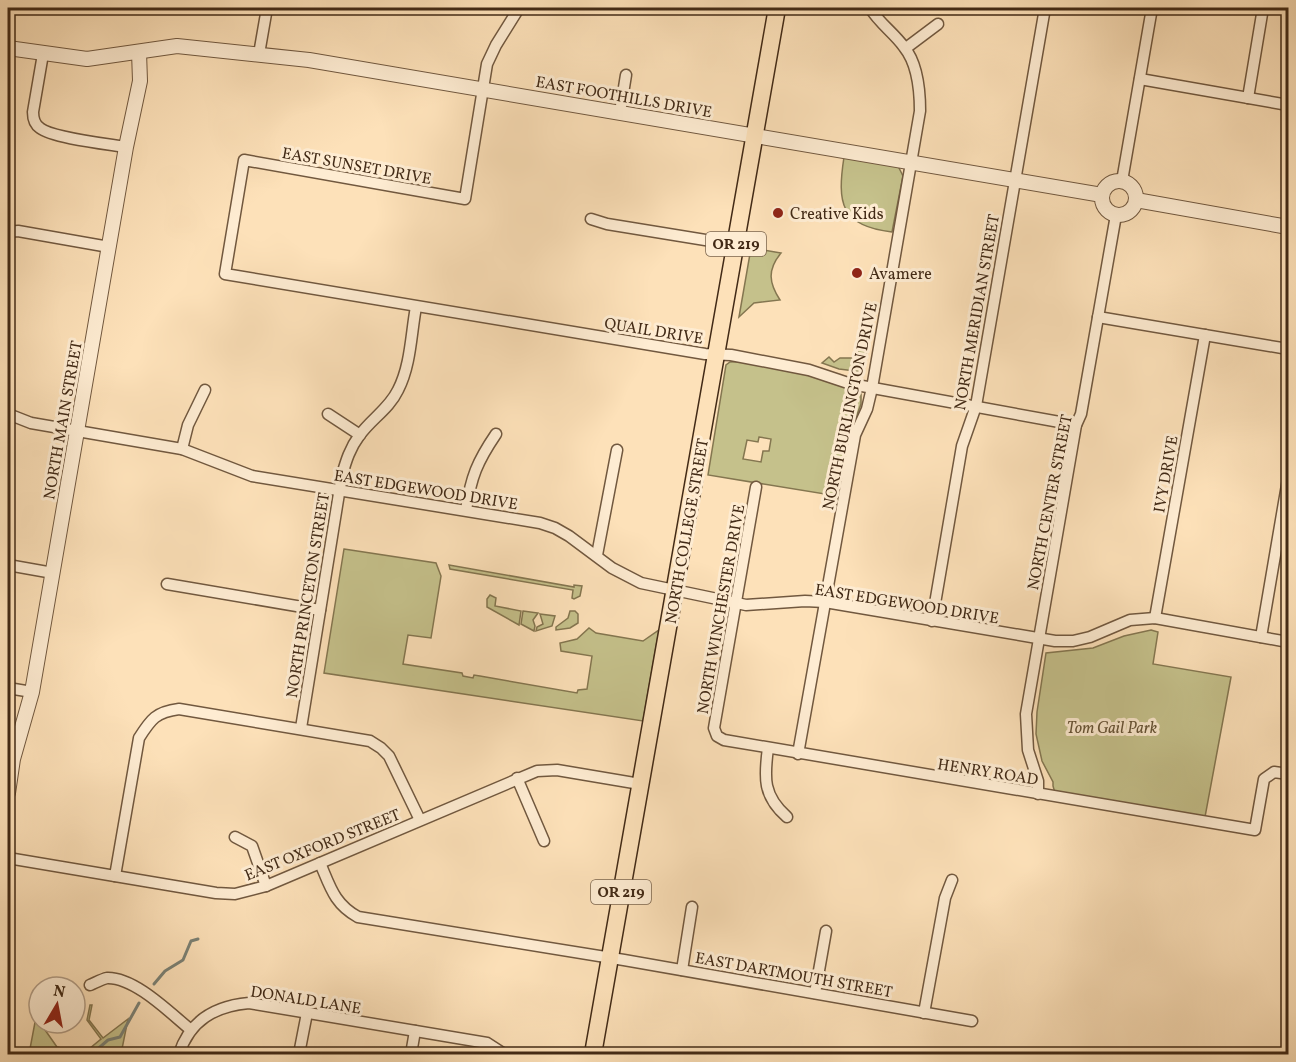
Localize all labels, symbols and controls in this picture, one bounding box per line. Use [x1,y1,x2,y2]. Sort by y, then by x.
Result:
street label: EAST FOOTHILLS DRIVE [534,72,714,124]
street label: EAST SUNSET DRIVE [280,143,433,191]
place label: Creative Kids [790,204,884,226]
marker: Creative Kids [771,206,785,220]
street label: NORTH MERIDIAN STREET [950,213,1006,412]
road number: OR 219 [706,232,766,256]
place label: Avamere [869,264,932,286]
marker: Avamere [850,266,864,280]
street label: NORTH BURLINGTON DRIVE [818,301,884,512]
street label: QUAIL DRIVE [603,313,705,351]
street label: NORTH MAIN STREET [39,339,89,501]
street label: NORTH CENTER STREET [1023,413,1079,592]
street label: IVY DRIVE [1149,434,1185,515]
street label: NORTH COLLEGE STREET [661,437,715,626]
street label: EAST EDGEWOOD DRIVE [332,466,519,516]
street label: NORTH PRINCETON STREET [282,491,336,699]
street label: NORTH WINCHESTER DRIVE [693,503,751,716]
street label: EAST EDGEWOOD DRIVE [813,580,1000,630]
park label: Tom Gail Park [1067,718,1158,740]
street label: HENRY ROAD [936,754,1040,792]
street label: EAST OXFORD STREET [242,805,404,887]
road number: OR 219 [591,880,651,904]
street label: EAST DARTMOUTH STREET [693,948,894,1004]
north arrow [27,975,87,1035]
text: N [52,980,67,1004]
street label: DONALD LANE [249,981,363,1021]

